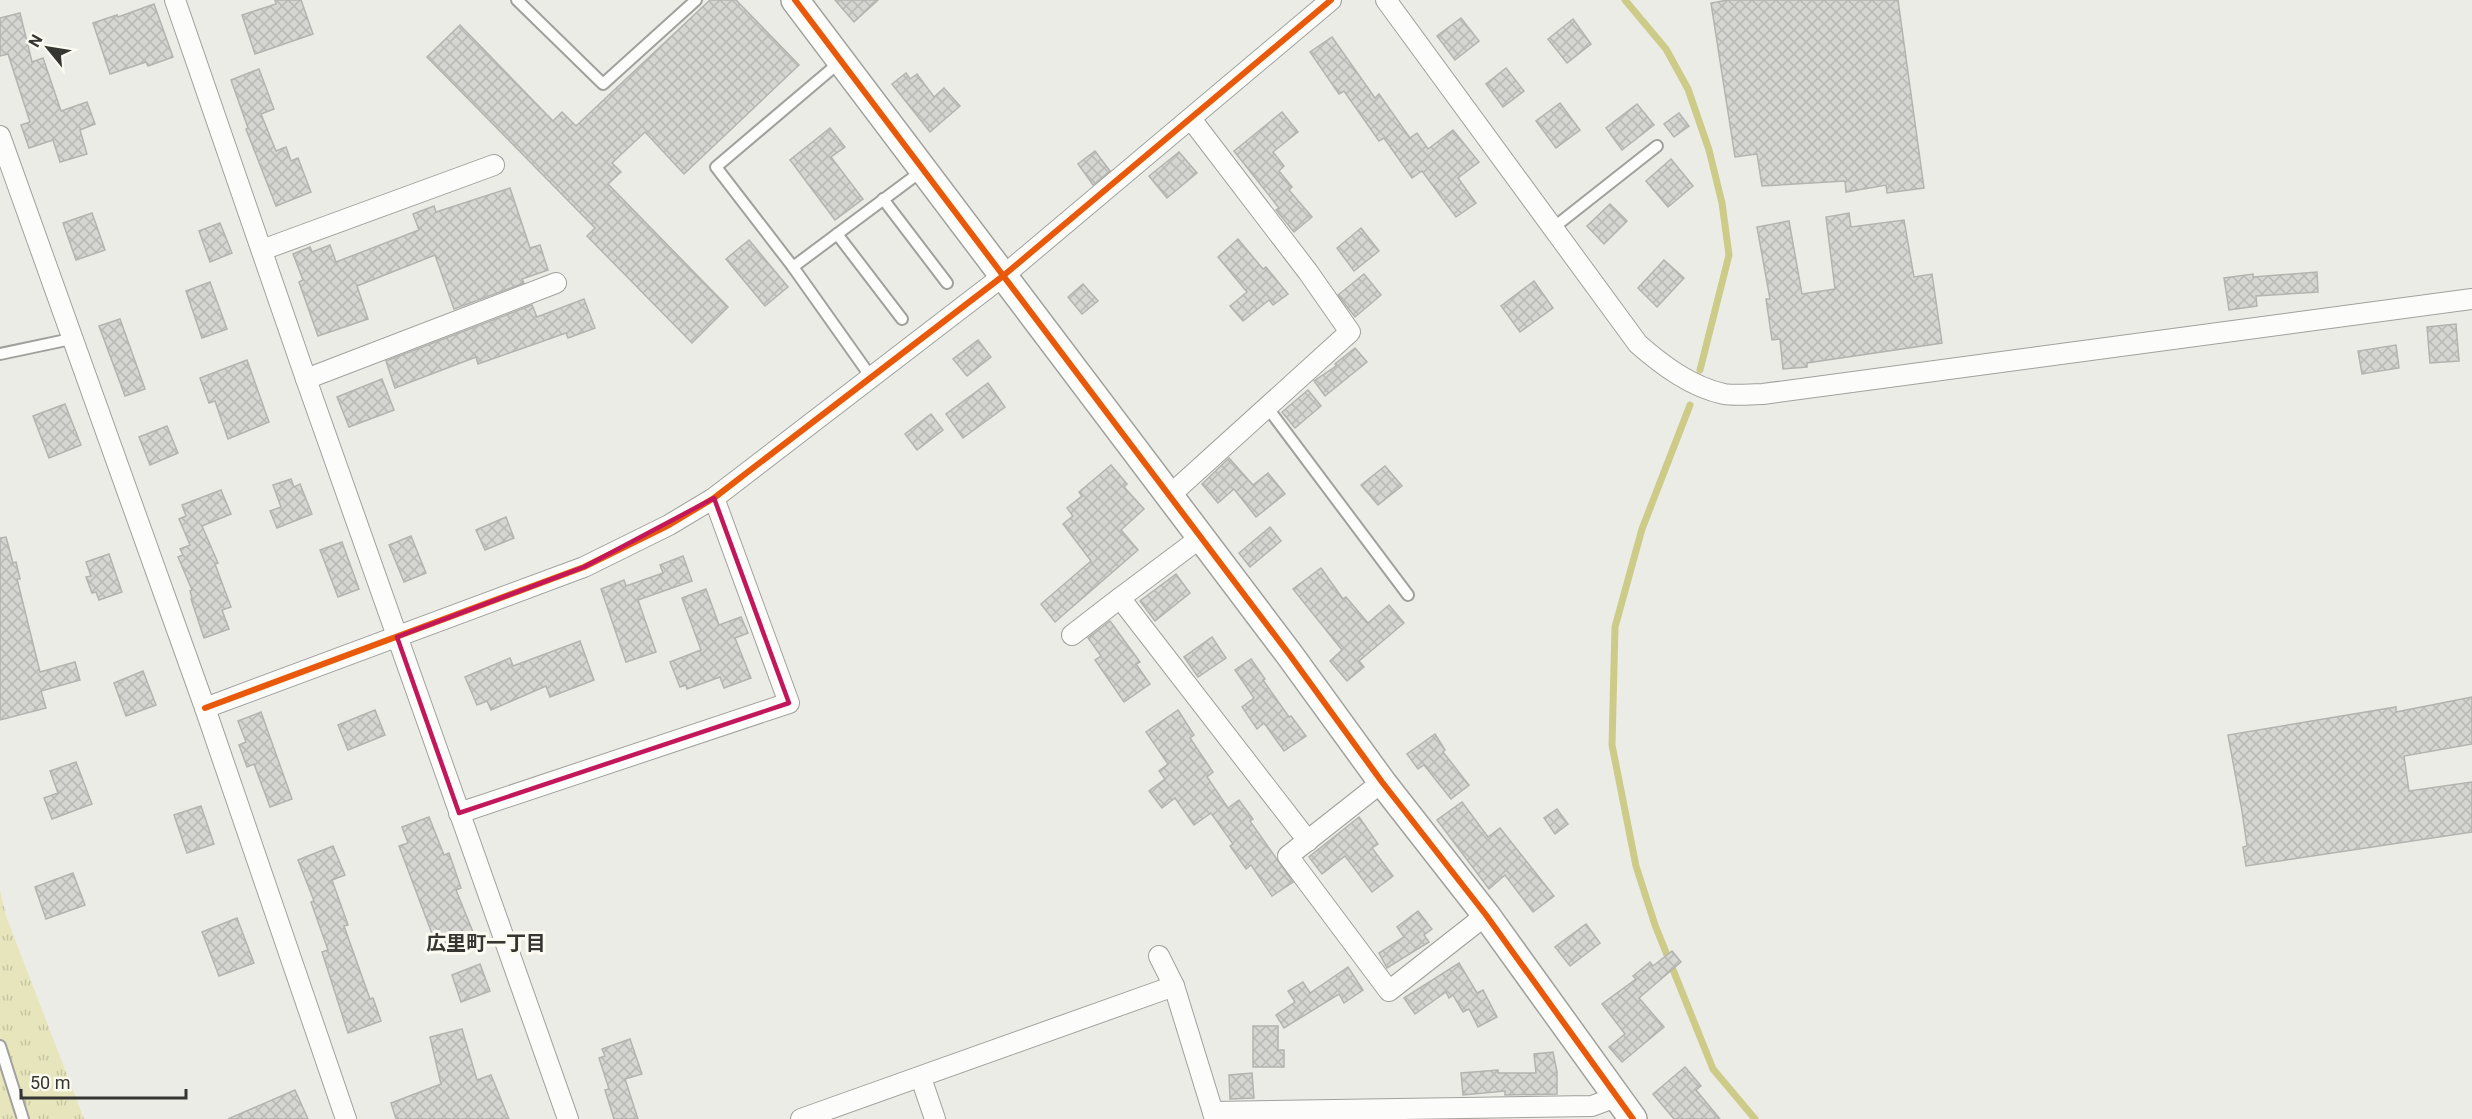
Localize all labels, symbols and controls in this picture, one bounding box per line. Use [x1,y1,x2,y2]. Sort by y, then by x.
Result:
north arrow [18,18,78,78]
text: N [24,31,46,50]
district label: 広里町一丁目 [426,931,546,955]
scale bar [21,1062,186,1100]
text: 50 m [30,1072,70,1093]

